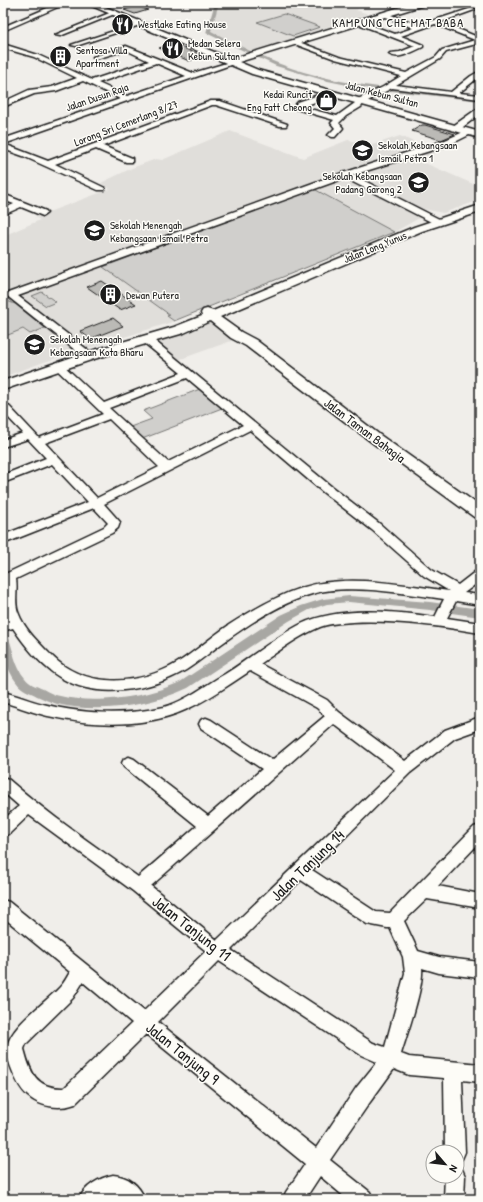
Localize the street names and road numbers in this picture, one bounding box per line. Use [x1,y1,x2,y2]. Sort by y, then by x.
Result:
street label: Jalan Kebun Sultan [344,78,420,110]
street label: Jalan Dusun Raja [64,80,131,114]
street label: Lorong Sri Cemerlang 8/27 [72,97,180,149]
street label: Jalan Long Yunus [341,228,409,266]
street label: Jalan Taman Bahagia [321,394,409,466]
street label: Jalan Tanjung 14 [265,824,349,906]
street label: Jalan Tanjung 11 [148,890,236,966]
street label: Jalan Tanjung 9 [142,1017,224,1090]

